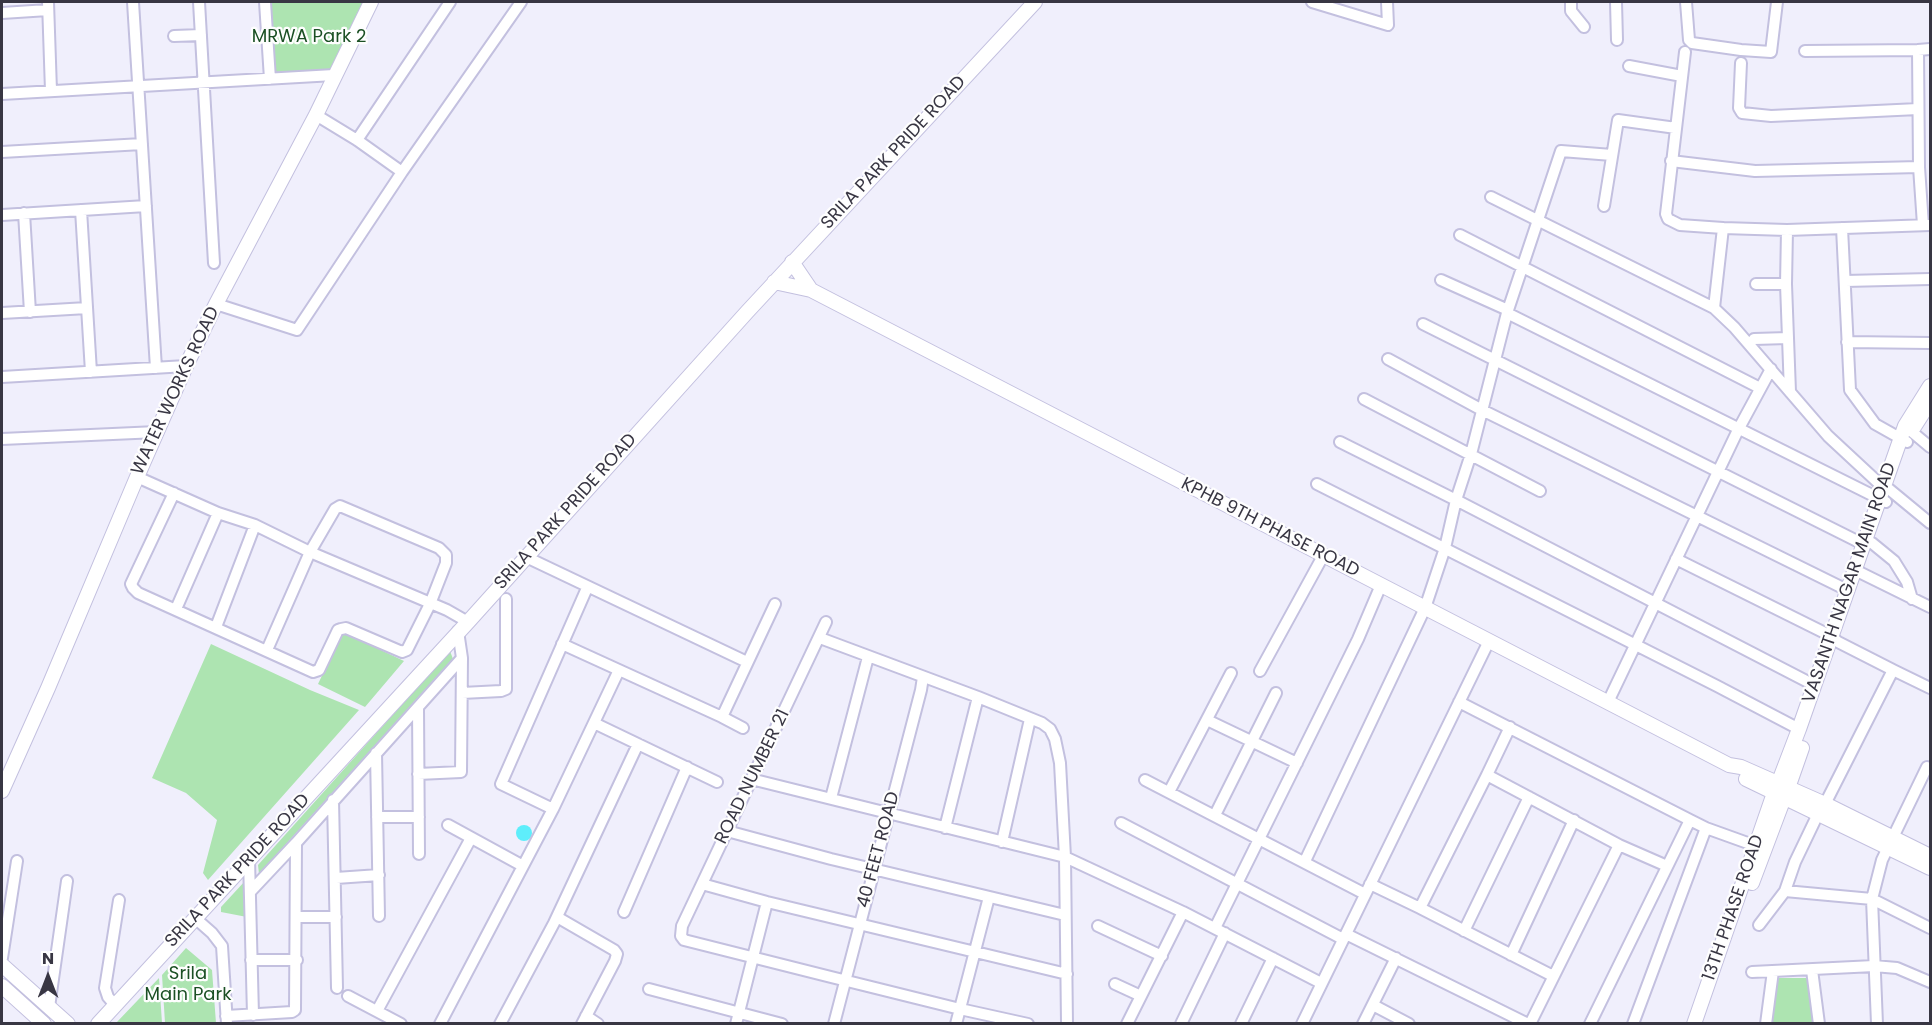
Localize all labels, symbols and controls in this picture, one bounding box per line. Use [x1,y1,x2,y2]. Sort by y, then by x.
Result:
park label: MRWA Park 2 [252,26,366,48]
street label: SRILA PARK PRIDE ROAD [817,72,971,234]
street label: WATER WORKS ROAD [128,303,224,479]
street label: SRILA PARK PRIDE ROAD [490,430,642,594]
street label: VASANTH NAGAR MAIN ROAD [1799,460,1901,706]
street label: KPHB 9TH PHASE ROAD [1177,474,1363,582]
street label: ROAD NUMBER 21 [711,706,795,848]
street label: SRILA PARK PRIDE ROAD [161,790,315,952]
street label: 40 FEET ROAD [853,790,905,910]
street label: 13TH PHASE ROAD [1699,832,1769,984]
north arrow [18,947,78,1007]
text: N [42,947,54,970]
park label: Srila Main Park [145,963,231,1006]

